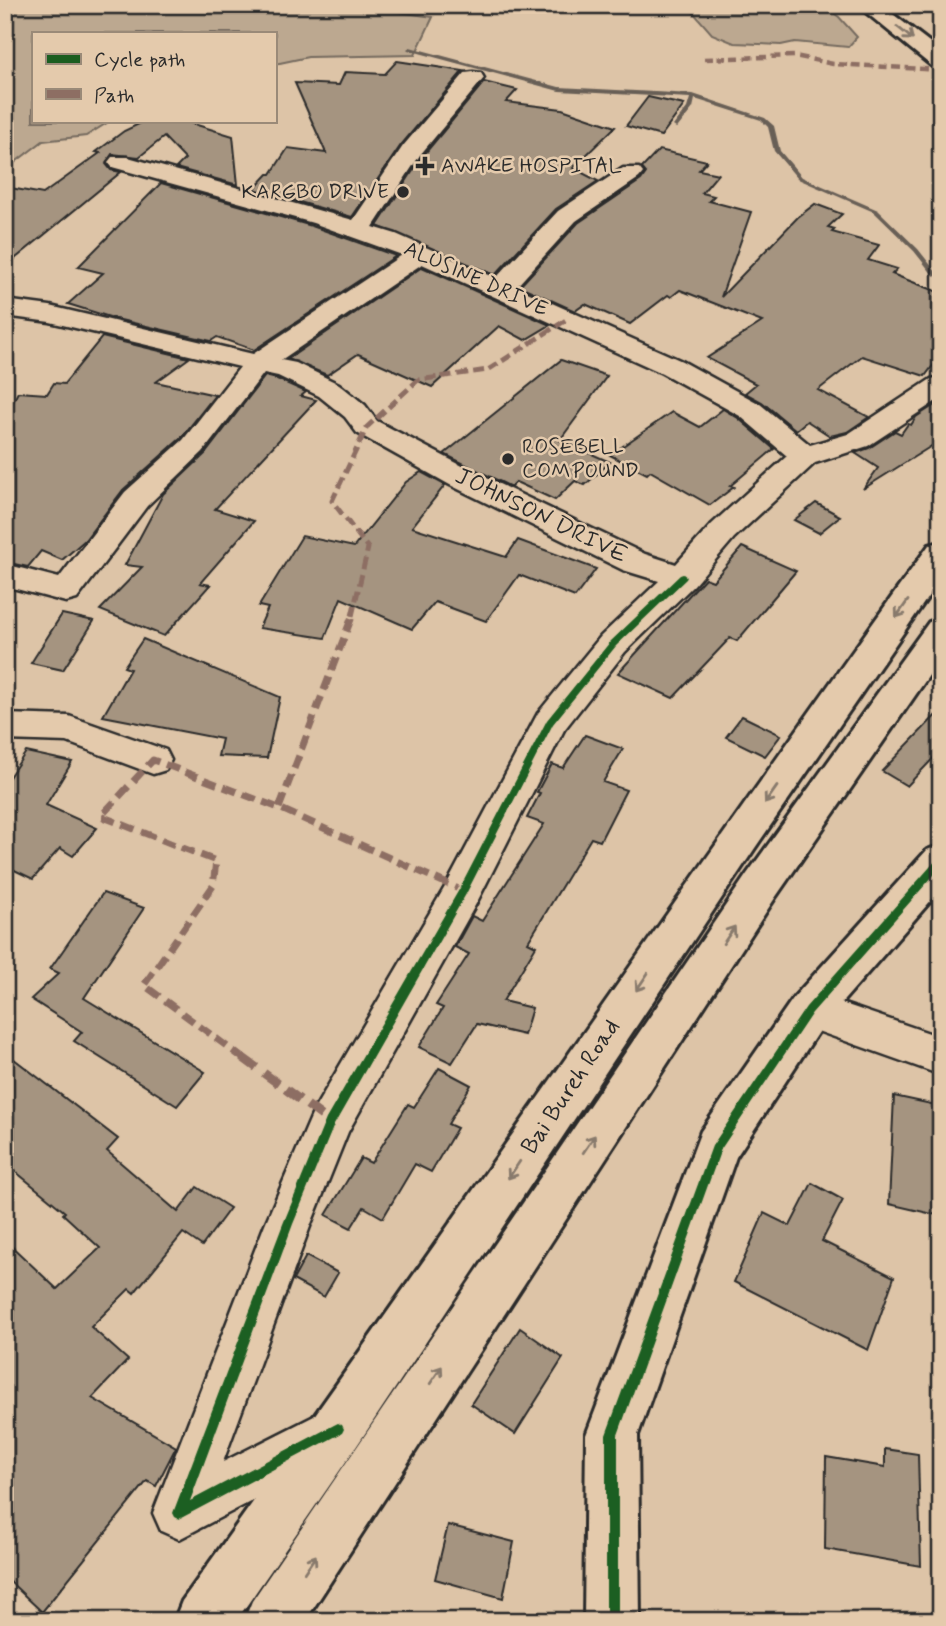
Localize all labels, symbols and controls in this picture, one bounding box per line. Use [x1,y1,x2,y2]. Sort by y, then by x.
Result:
one-way arrow [895,25,913,40]
legend [32,32,276,122]
text: Cycle path [94,46,185,74]
text: Path [94,82,134,110]
place label: AWAKE HOSPITAL [441,152,622,180]
marker: AWAKE HOSPITAL [415,156,435,176]
place label: KARGBO DRIVE [241,178,389,206]
marker: KARGBO DRIVE [395,184,411,200]
street label: ALUSINE DRIVE [399,235,553,323]
place label: ROSEBELL COMPOUND [522,433,639,485]
marker: ROSEBELL COMPOUND [500,451,516,467]
street label: JOHNSON DRIVE [450,461,632,571]
one-way arrow [895,599,909,618]
one-way arrow [764,785,778,804]
one-way arrow [722,925,736,945]
one-way arrow [635,972,649,992]
street label: Bai Bureh Road [514,1013,628,1161]
one-way arrow [582,1135,596,1155]
one-way arrow [507,1160,521,1180]
one-way arrow [429,1365,443,1385]
one-way arrow [302,1555,317,1574]

